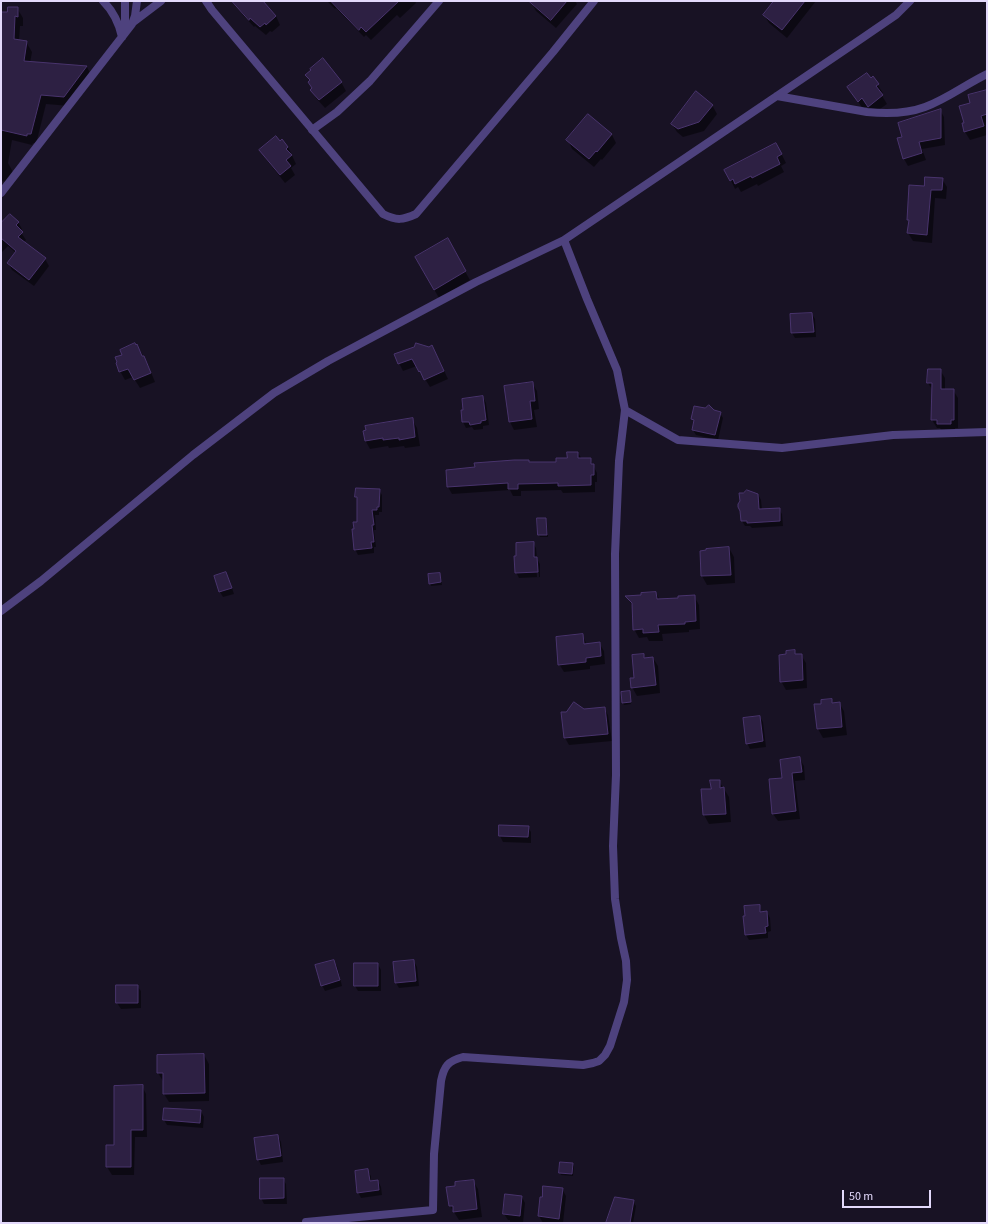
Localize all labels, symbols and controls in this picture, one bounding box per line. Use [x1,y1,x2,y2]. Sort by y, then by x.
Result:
scale bar [844,1182,933,1208]
text: 50 m [849,1188,873,1205]

